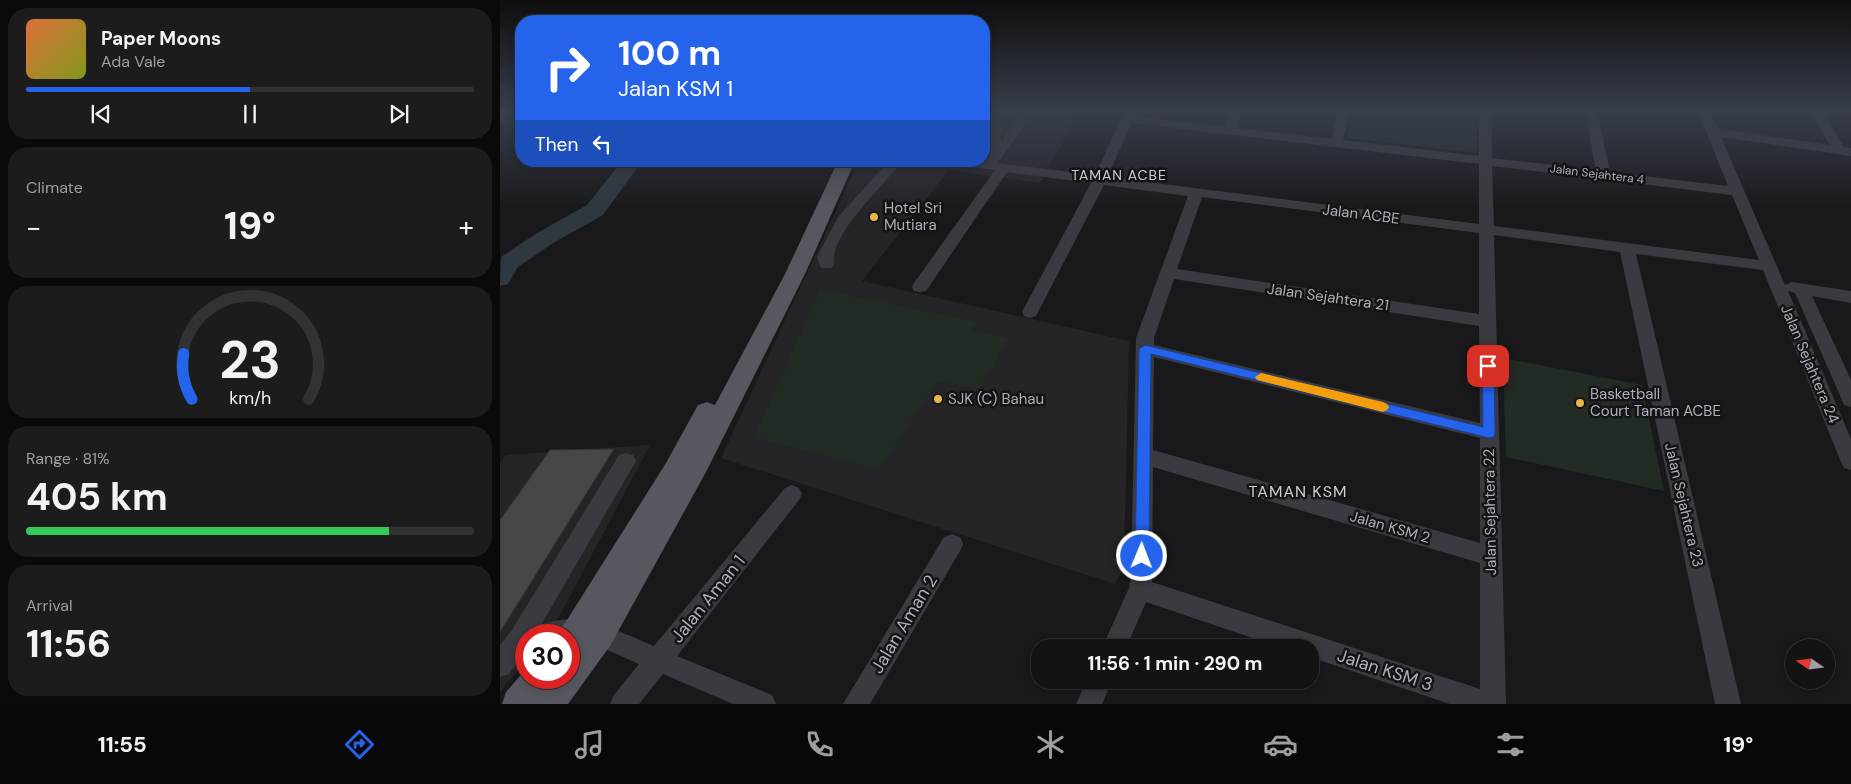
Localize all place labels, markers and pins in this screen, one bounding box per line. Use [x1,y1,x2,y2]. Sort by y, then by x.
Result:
place label: Hotel Sri Mutiara [884,198,942,235]
marker: Hotel Sri Mutiara [868,211,880,223]
pin [1467,345,1509,387]
place label: Basketball Court Taman ACBE [1590,384,1721,421]
place label: SJK (C) Bahau [948,389,1044,409]
marker: SJK (C) Bahau [932,393,944,405]
marker: Basketball Court Taman ACBE [1574,397,1586,409]

